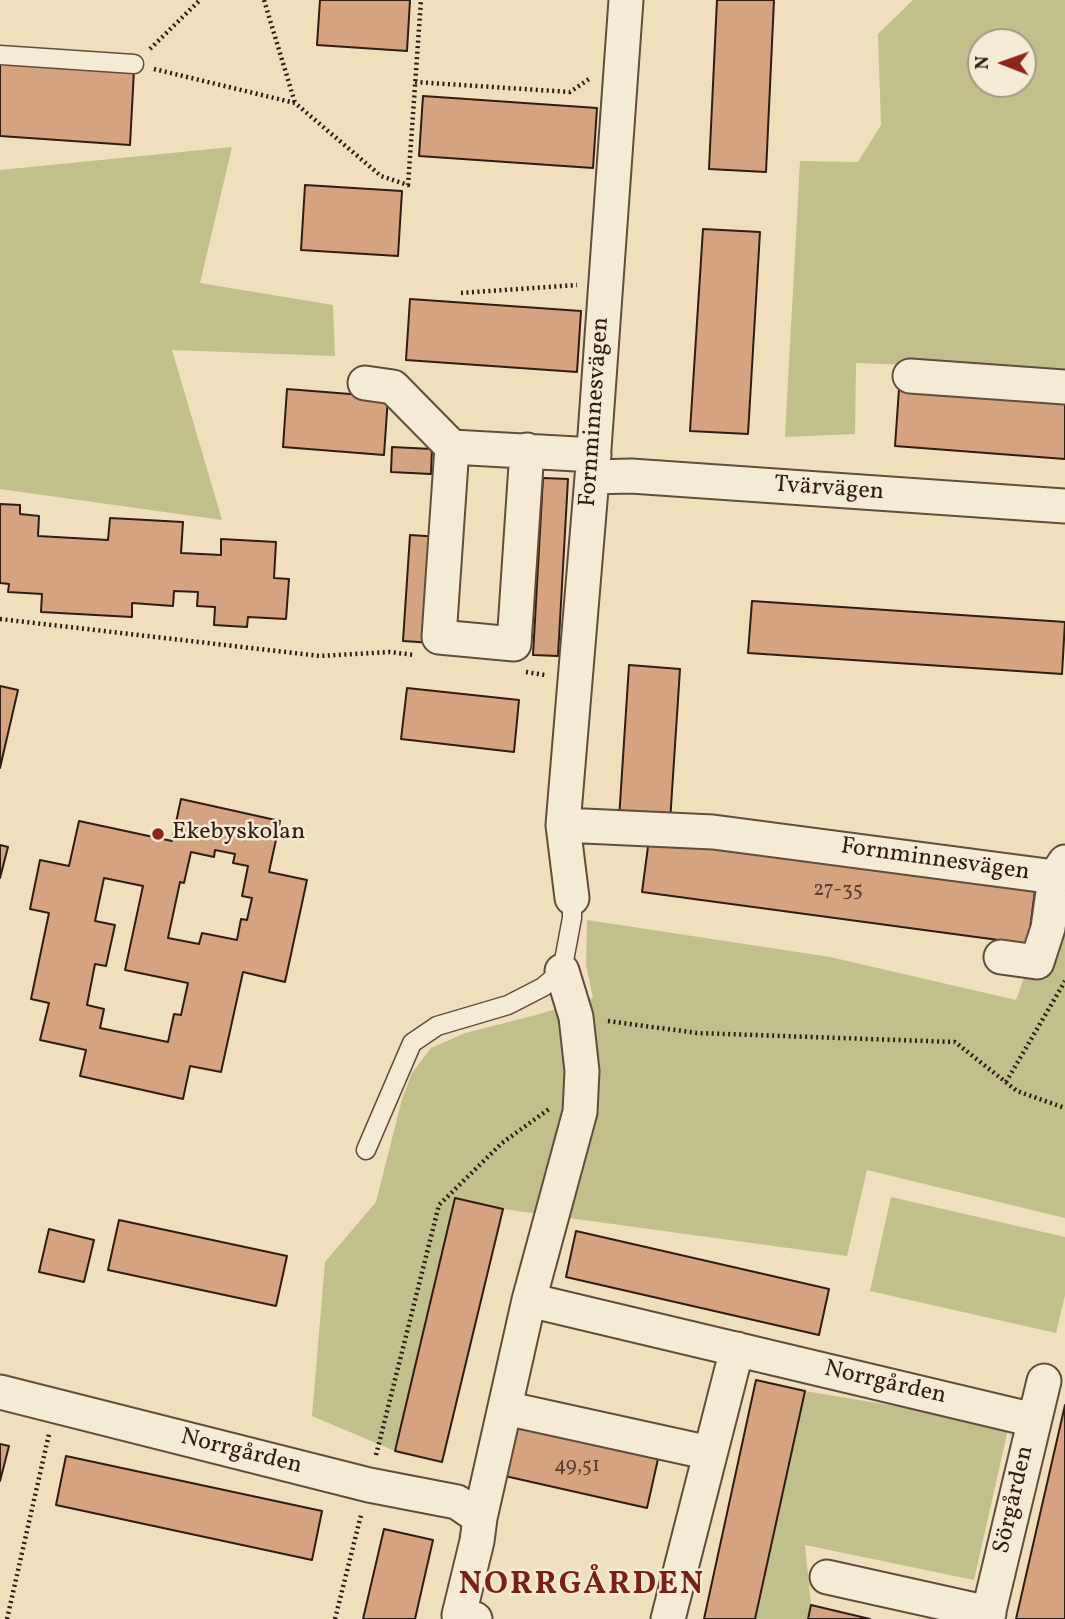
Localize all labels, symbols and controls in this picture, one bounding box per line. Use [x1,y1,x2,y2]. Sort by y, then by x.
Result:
north arrow [967,28,1037,98]
text: N [970,56,996,70]
street label: Fornminnesvägen [575,316,617,508]
street label: Tvärvägen [773,472,885,508]
place label: Ekebyskolan [172,820,305,848]
marker: Ekebyskolan [150,826,166,842]
street label: Fornminnesvägen [839,833,1031,889]
house number: 27-35 [813,878,863,904]
street label: Norrgården [821,1356,949,1412]
street label: Norrgården [177,1424,305,1482]
street label: Sörgården [989,1443,1041,1557]
house number: 49,51 [554,1454,600,1480]
district label: NORRGÅRDEN [460,1568,704,1606]

